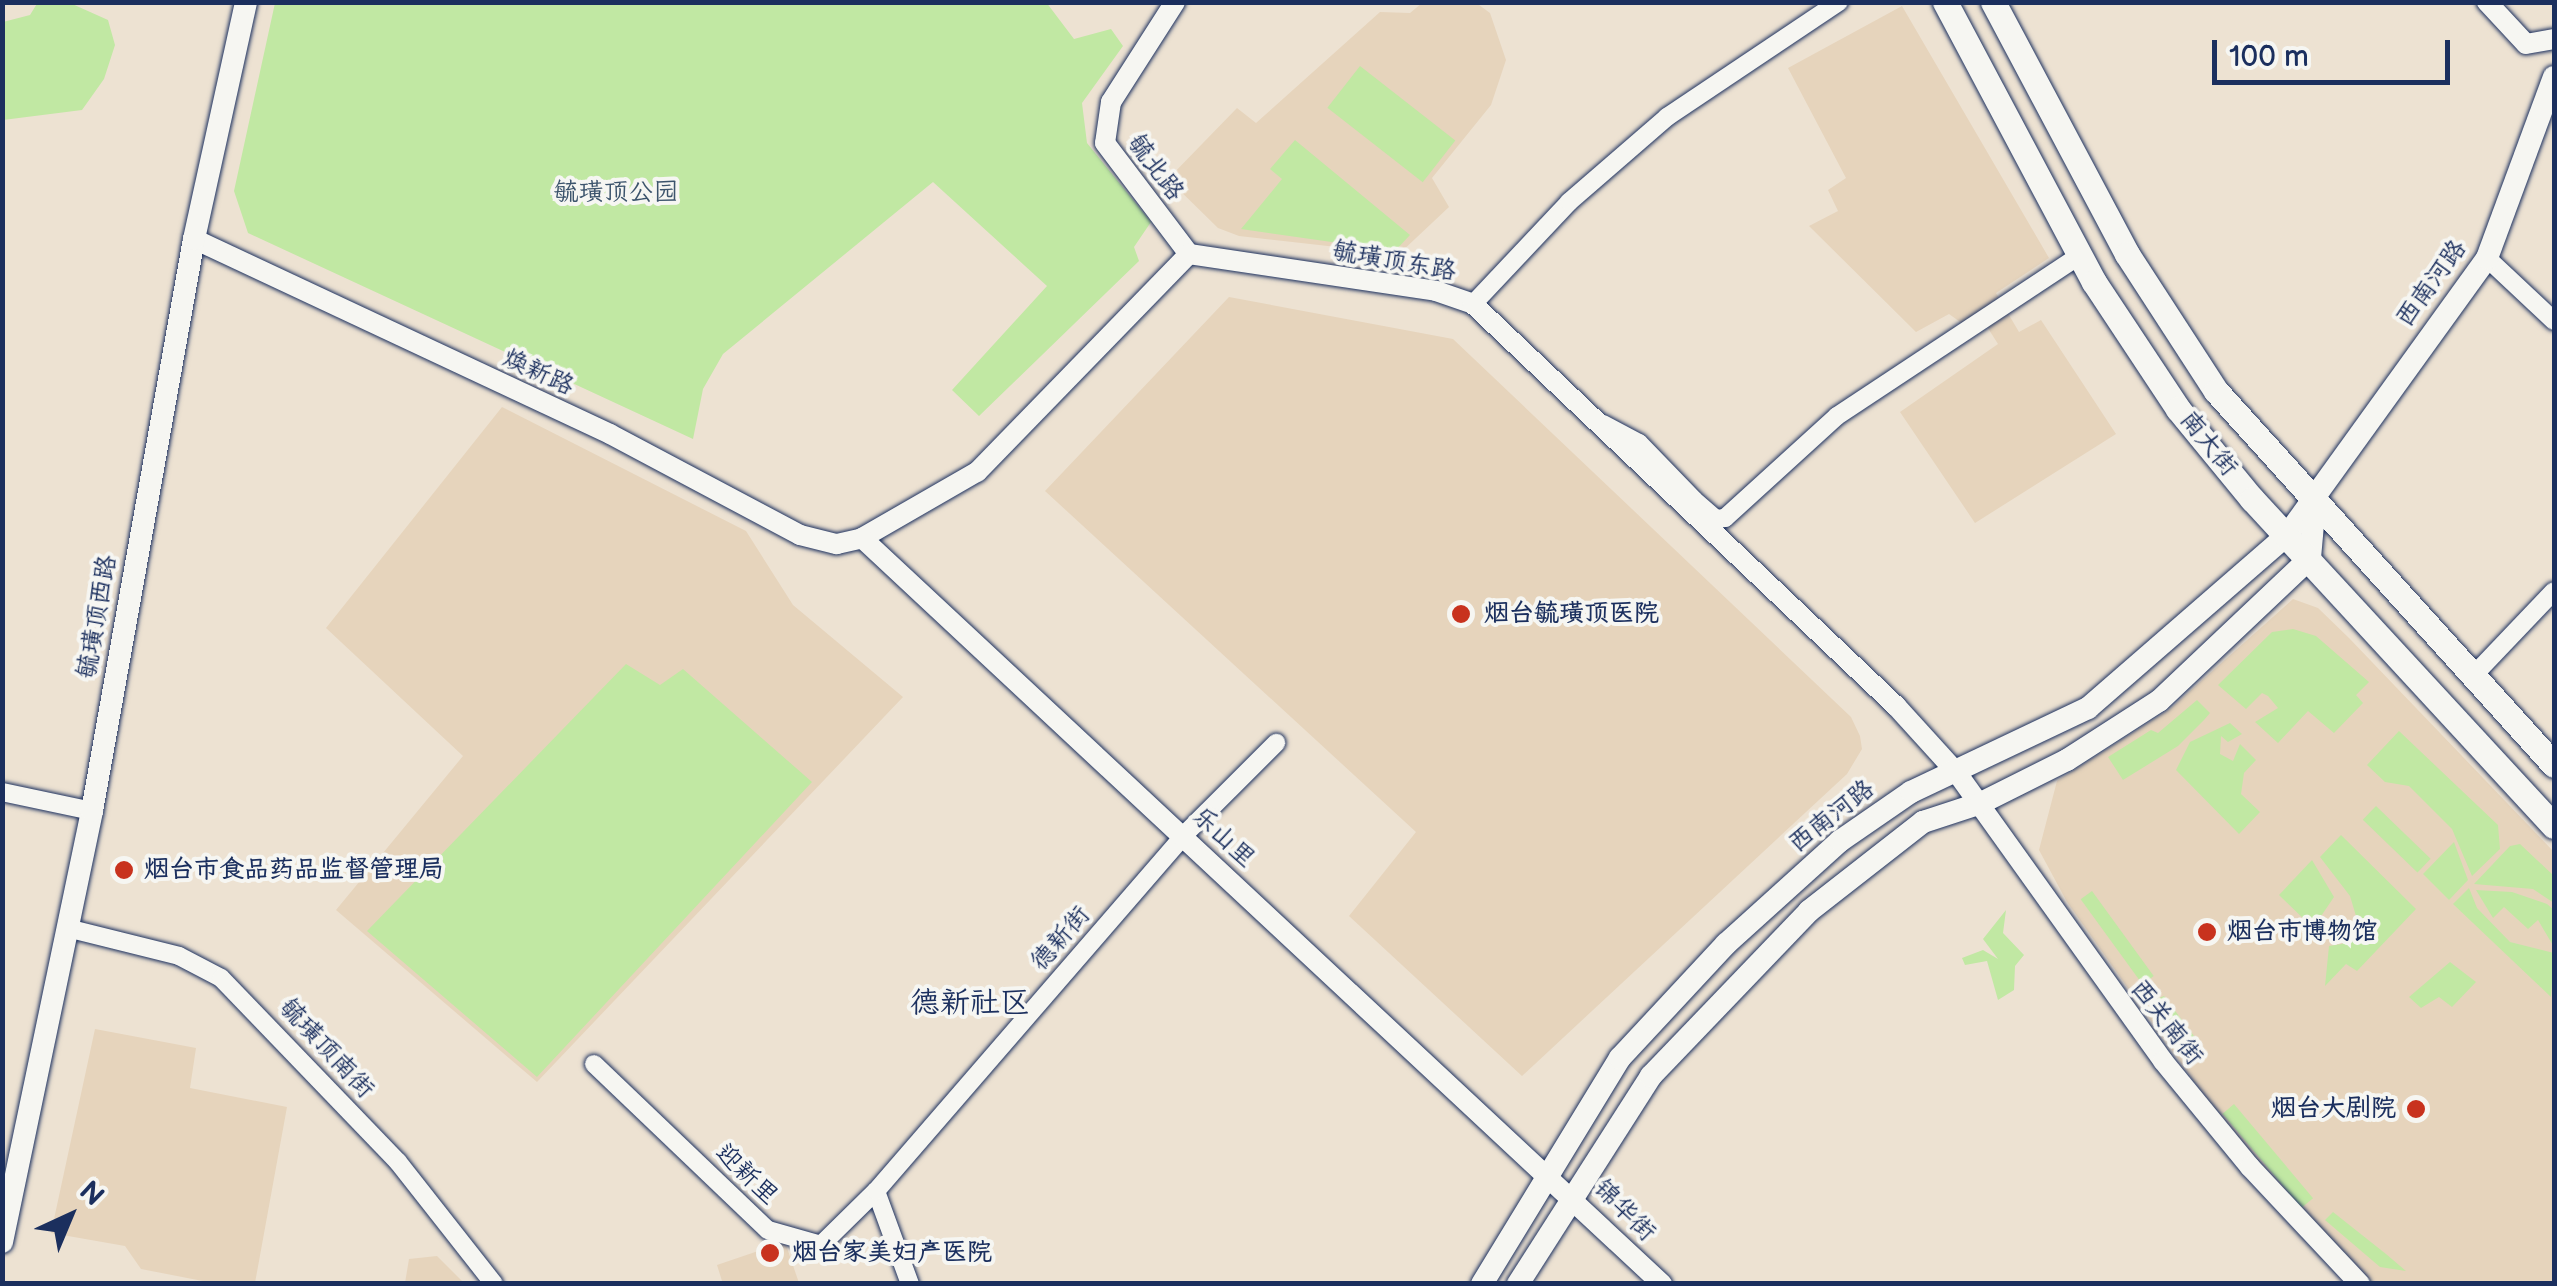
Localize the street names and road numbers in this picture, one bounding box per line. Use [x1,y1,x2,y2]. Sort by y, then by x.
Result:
street label: 毓北路 [1120,129,1190,207]
street label: 西南河路 [2390,235,2474,333]
street label: 毓璜顶东路 [1330,236,1458,288]
street label: 焕新路 [498,344,578,402]
street label: 南大街 [2173,405,2243,483]
street label: 毓璜顶西路 [72,553,124,681]
street label: 西南河路 [1783,774,1881,860]
street label: 乐山里 [1185,801,1261,875]
street label: 德新街 [1025,901,1097,977]
street label: 西关南街 [2123,974,2209,1072]
street label: 毓璜顶南街 [272,993,380,1105]
street label: 迎新里 [709,1138,783,1212]
street label: 锦华街 [1587,1174,1661,1248]

